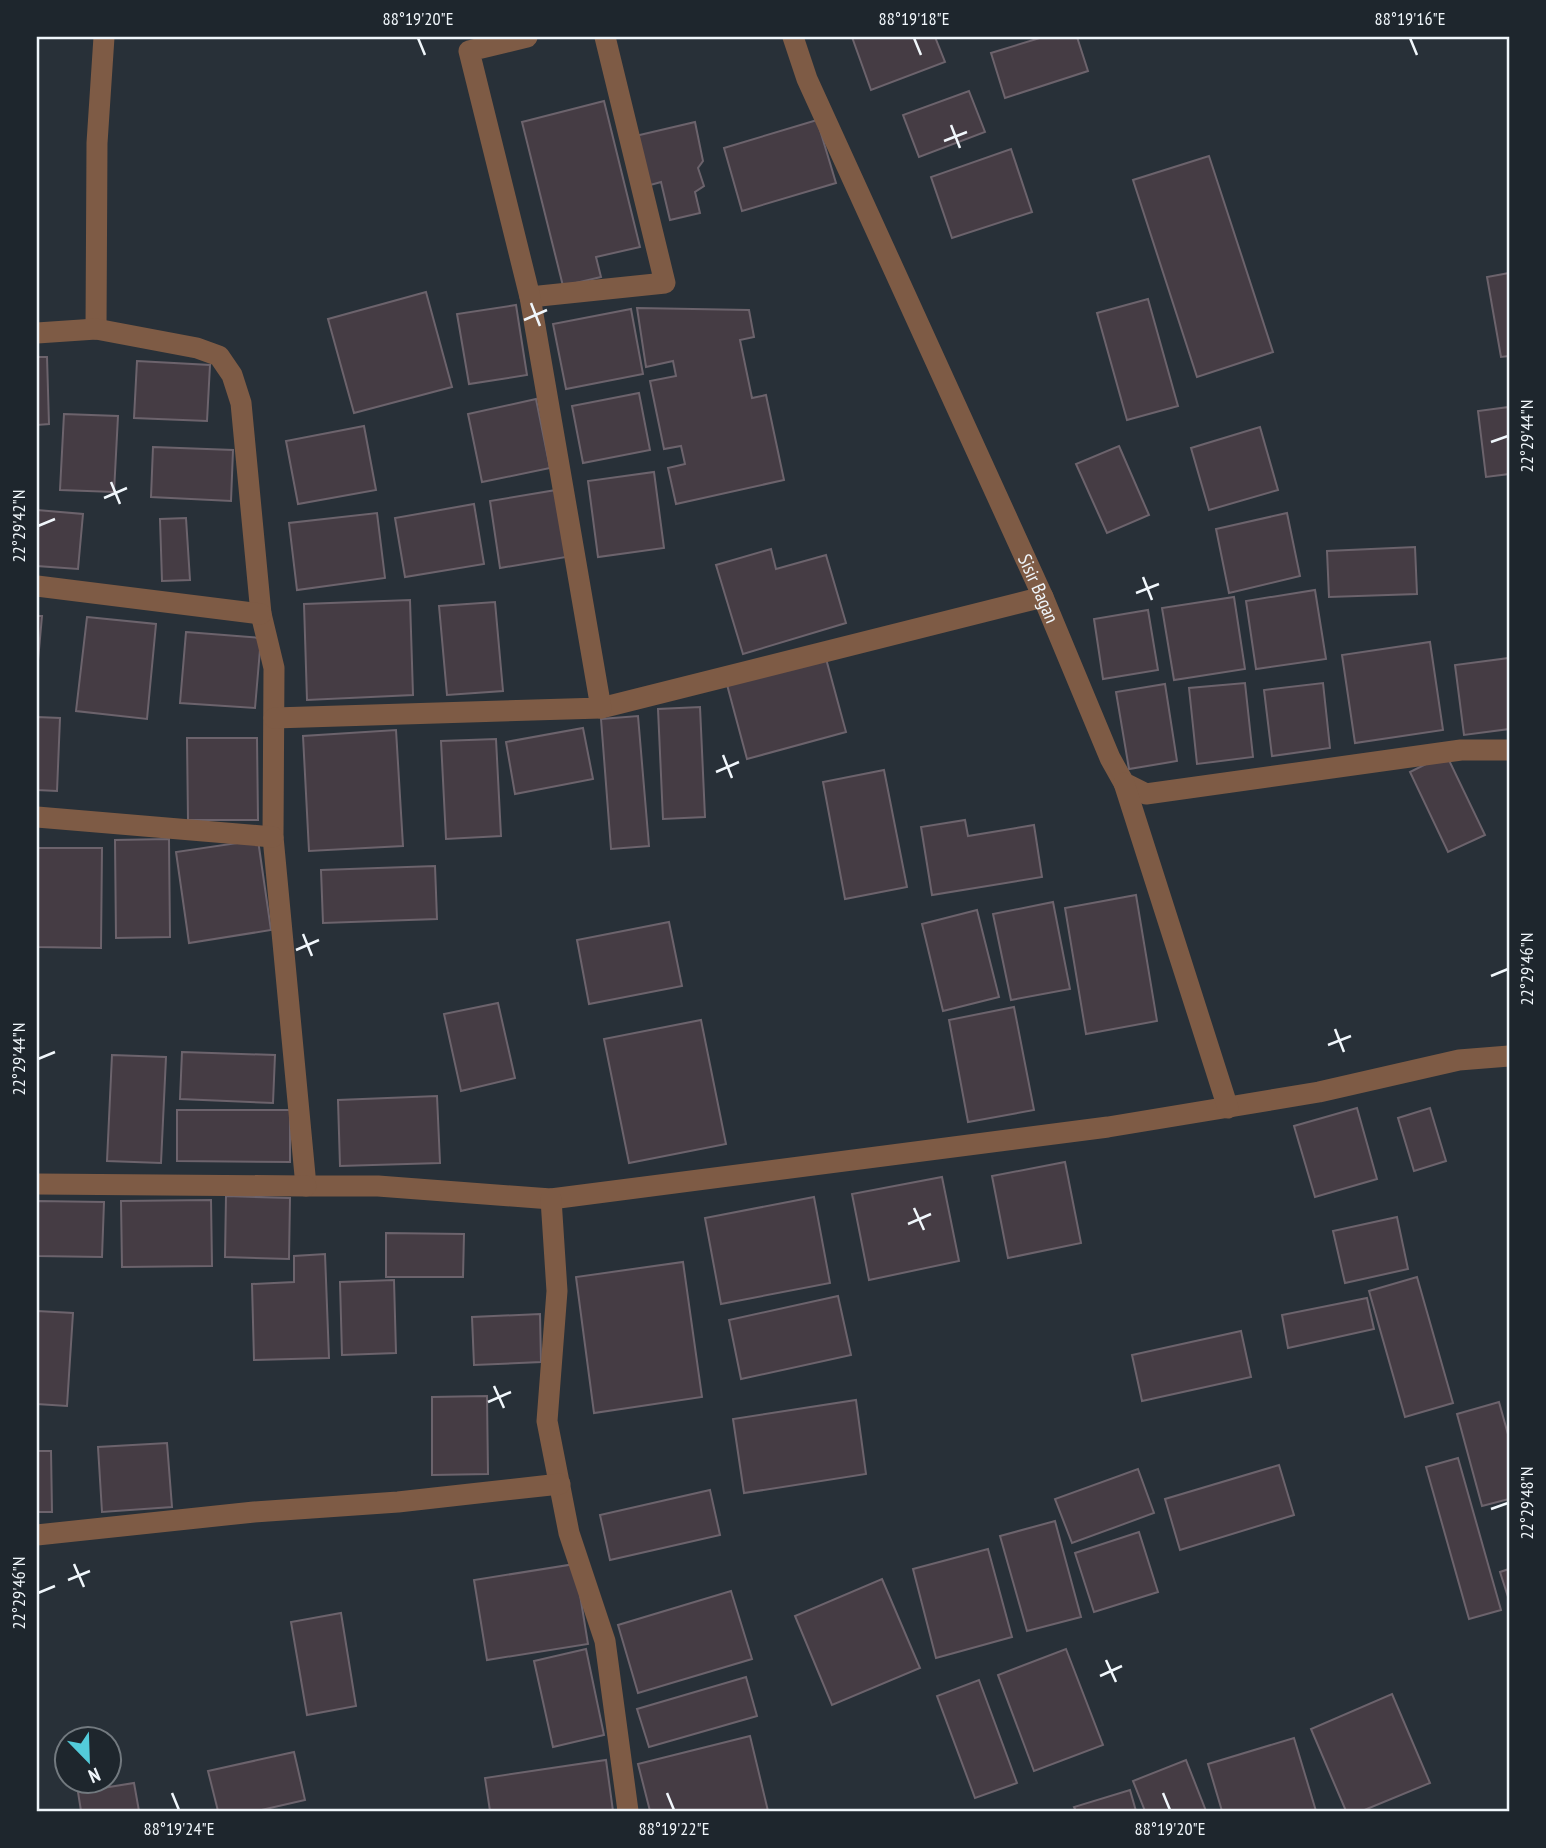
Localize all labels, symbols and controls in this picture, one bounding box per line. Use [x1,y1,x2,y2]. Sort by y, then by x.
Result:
text: 88°19'20"E [383,7,453,30]
text: 88°19'18"E [879,7,949,30]
text: 88°19'16"E [1375,7,1445,30]
text: 22°29'44"N [1515,400,1538,472]
text: 22°29'42"N [7,490,30,562]
street label: Sisir Bagan [1013,550,1064,626]
text: 22°29'46"N [1515,933,1538,1005]
text: 22°29'44"N [7,1023,30,1095]
text: 22°29'48"N [1515,1467,1538,1539]
text: 22°29'46"N [7,1557,30,1629]
north arrow [52,1726,122,1796]
text: N [85,1763,104,1789]
text: 88°19'24"E [144,1817,214,1840]
text: 88°19'22"E [639,1817,709,1840]
text: 88°19'20"E [1135,1817,1205,1840]

